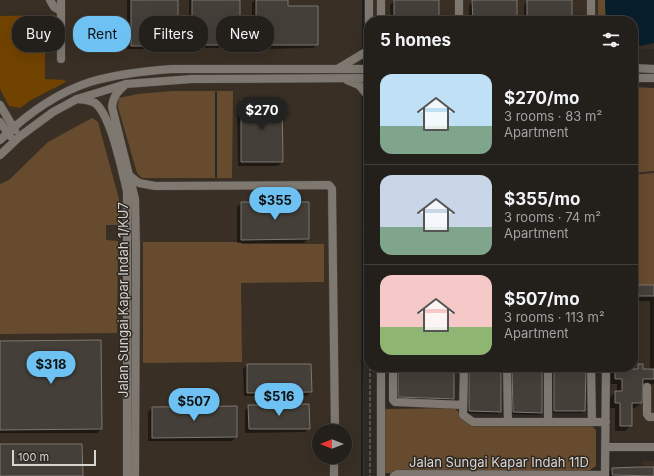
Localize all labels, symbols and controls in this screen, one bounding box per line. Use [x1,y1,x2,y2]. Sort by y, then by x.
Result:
chip: Buy [12,16,65,52]
chip: Rent [73,16,131,52]
chip: Filters [139,16,208,52]
chip: New [216,16,274,52]
icon: filters [600,29,622,51]
text: 5 homes [380,30,451,50]
text: $270/mo [504,88,579,108]
icon: home [412,90,460,138]
pin: $270 [238,97,286,131]
text: $270 [246,102,278,118]
text: 3 rooms · 83 m² [504,108,602,124]
text: Apartment [504,124,569,140]
pin: $355 [251,187,299,221]
text: $355/mo [504,189,580,209]
icon: home [412,191,460,239]
text: $355 [258,192,292,208]
street label: Jalan Sungai Kapar Indah 1/KU7 [115,202,131,398]
text: 3 rooms · 74 m² [504,209,601,225]
text: Apartment [504,225,569,241]
text: $507/mo [504,289,580,309]
icon: home [412,291,460,339]
text: 3 rooms · 113 m² [504,309,605,325]
text: Apartment [504,325,569,341]
pin: $318 [27,351,75,385]
text: $318 [36,356,66,372]
pin: $516 [255,383,303,417]
pin: $507 [170,388,218,422]
text: $516 [264,388,294,404]
text: $507 [178,393,210,409]
north arrow [312,424,352,464]
map controls [312,424,352,464]
scale bar [12,448,96,467]
text: 100 m [18,450,49,464]
street label: Jalan Sungai Kapar Indah 11D [409,454,589,470]

